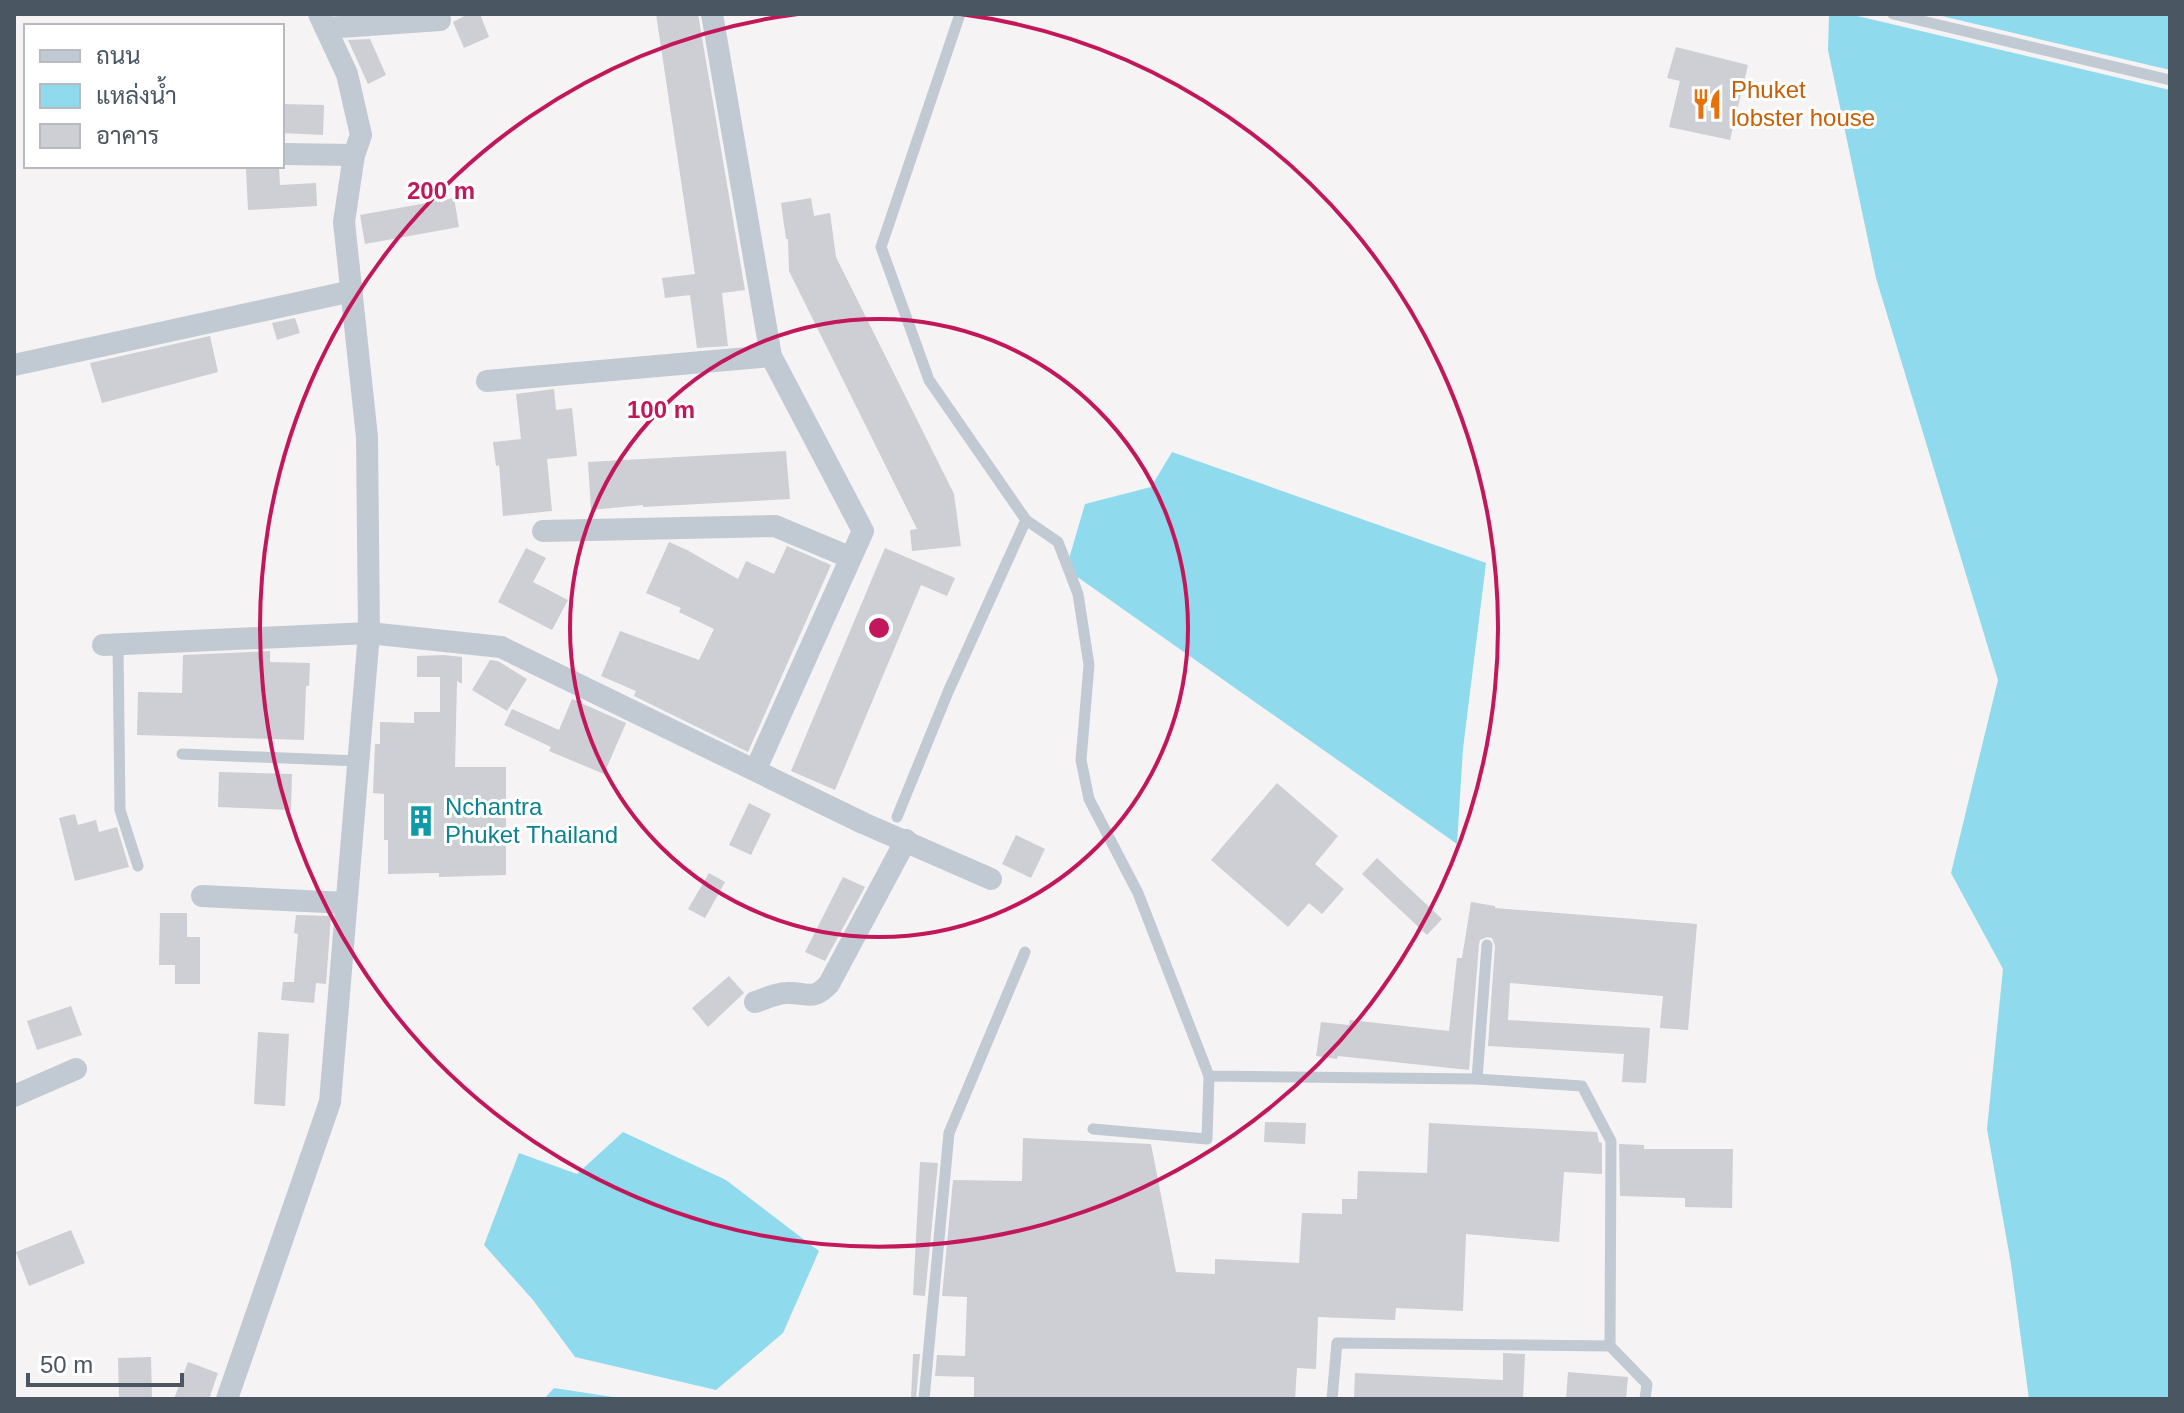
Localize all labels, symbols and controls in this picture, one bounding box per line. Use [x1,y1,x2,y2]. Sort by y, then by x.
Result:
legend [24,24,284,168]
text: ถนน [96,42,141,69]
text: แหล่งน้ำ [96,76,177,109]
place label: Phuket lobster house [1731,76,1875,131]
restaurant icon: Phuket lobster house [1690,87,1724,121]
text: อาคาร [96,122,159,149]
text: 200 m [407,177,475,204]
text: 100 m [627,396,695,423]
centre of rings [865,614,893,642]
place label: Nchantra Phuket Thailand [445,793,618,848]
building icon: Nchantra Phuket Thailand [404,804,438,838]
scale bar [28,1337,182,1387]
text: 50 m [40,1351,93,1378]

